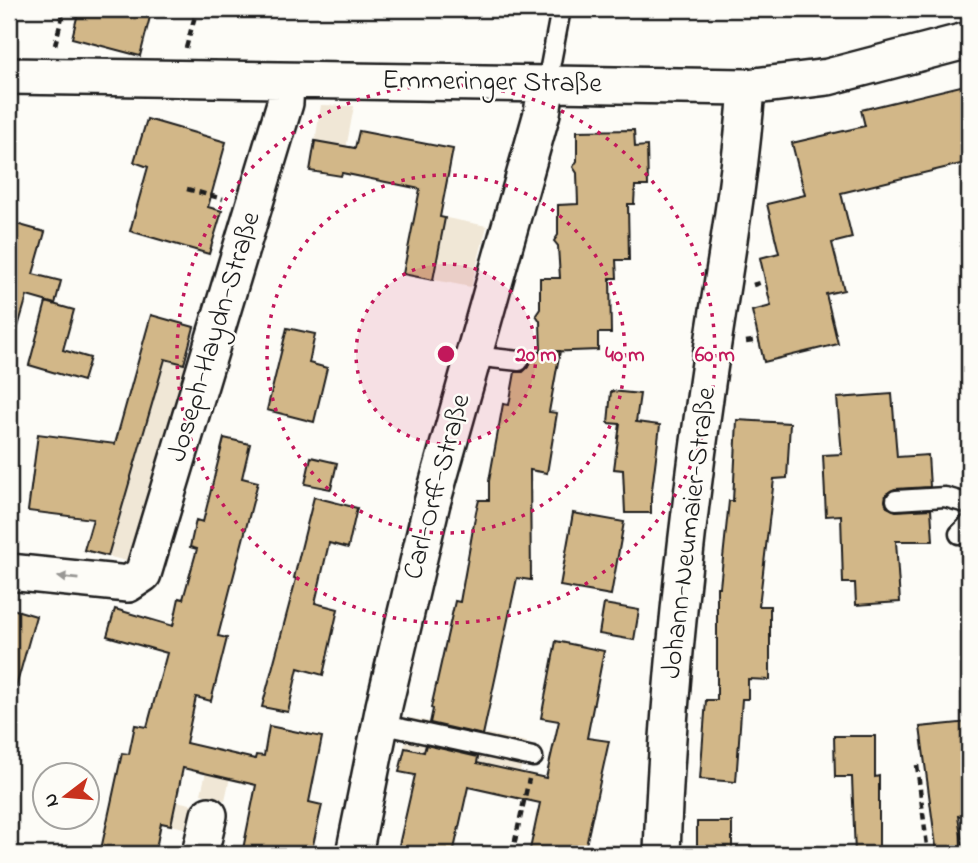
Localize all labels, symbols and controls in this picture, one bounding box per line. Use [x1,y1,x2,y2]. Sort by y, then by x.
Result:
street label: Emmeringer Straße [382,61,603,105]
street label: Joseph-Haydn-Straße [157,207,273,467]
text: 20 m [514,341,557,371]
text: 40 m [605,341,645,371]
text: 60 m [695,341,735,371]
centre of rings [434,342,458,366]
street label: Johann-Neumaier-Straße [652,385,728,681]
street label: Carl-Orff-Straße [394,389,483,584]
one-way arrow [57,572,79,583]
north arrow [32,762,102,832]
text: N [37,790,67,810]

